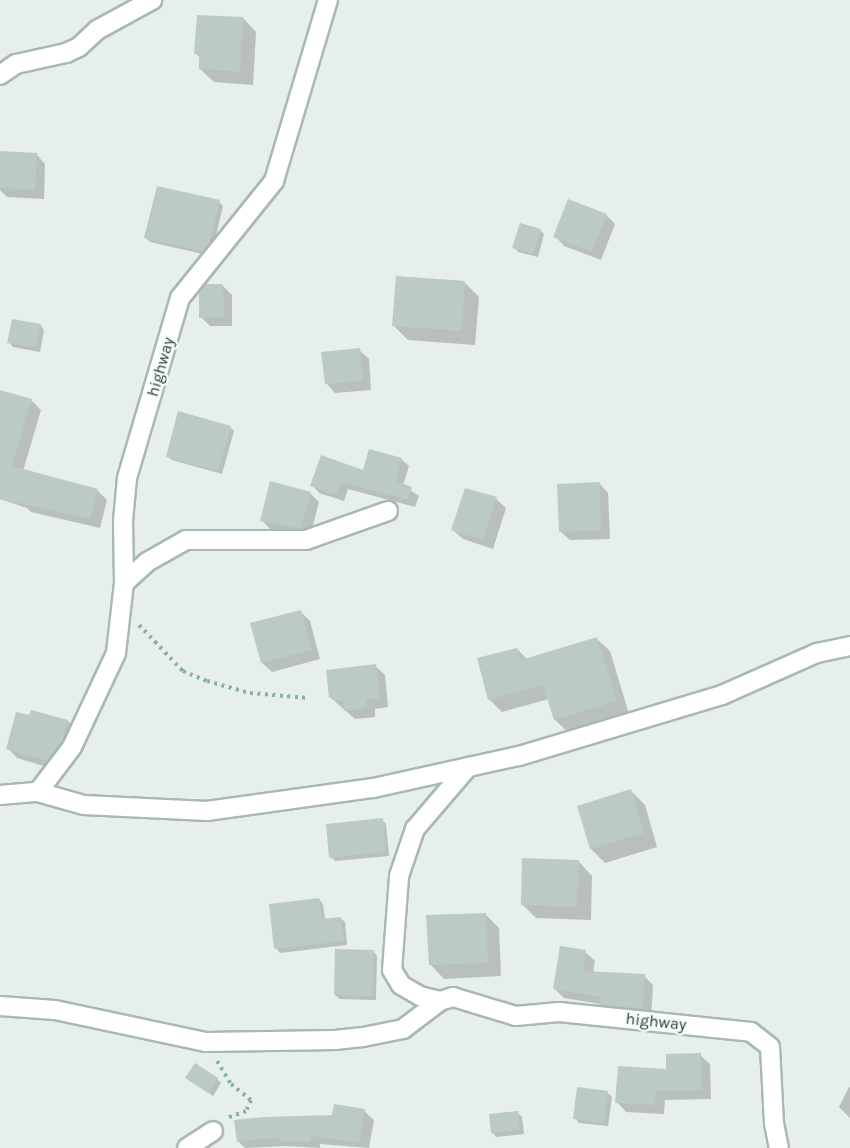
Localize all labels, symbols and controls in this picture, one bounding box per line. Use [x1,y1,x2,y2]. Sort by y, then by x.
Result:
street label: highway [143,335,179,399]
street label: highway [625,1009,687,1035]

